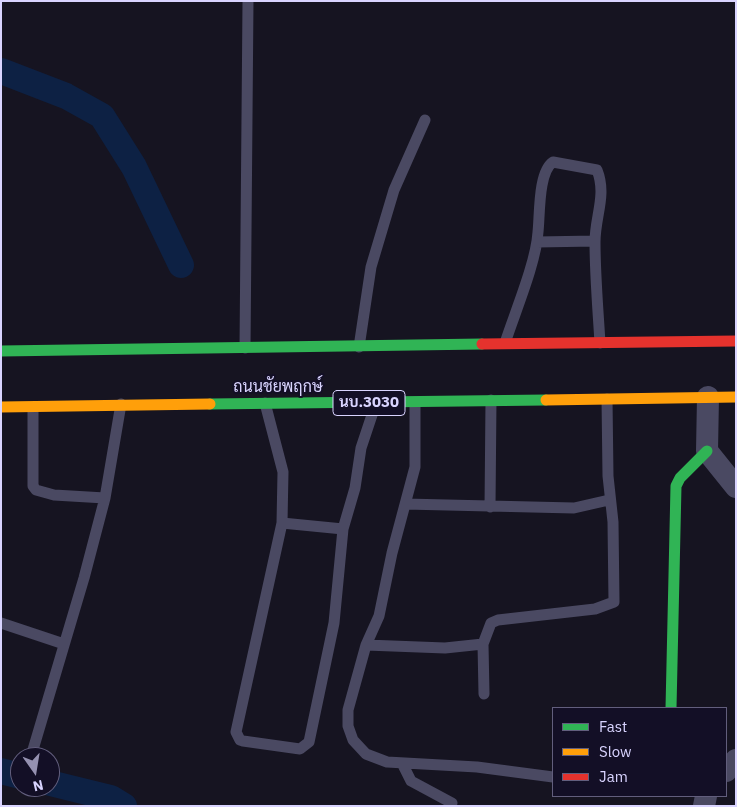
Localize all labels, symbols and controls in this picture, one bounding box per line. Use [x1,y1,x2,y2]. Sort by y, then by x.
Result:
street label: ถนนชัยพฤกษ์ [233,377,323,397]
road number: นบ.3030 [333,390,405,416]
legend [552,707,727,797]
text: Fast [599,717,627,736]
text: Slow [599,742,632,761]
north arrow [10,747,60,797]
text: Jam [599,767,628,786]
text: N [31,776,45,796]

